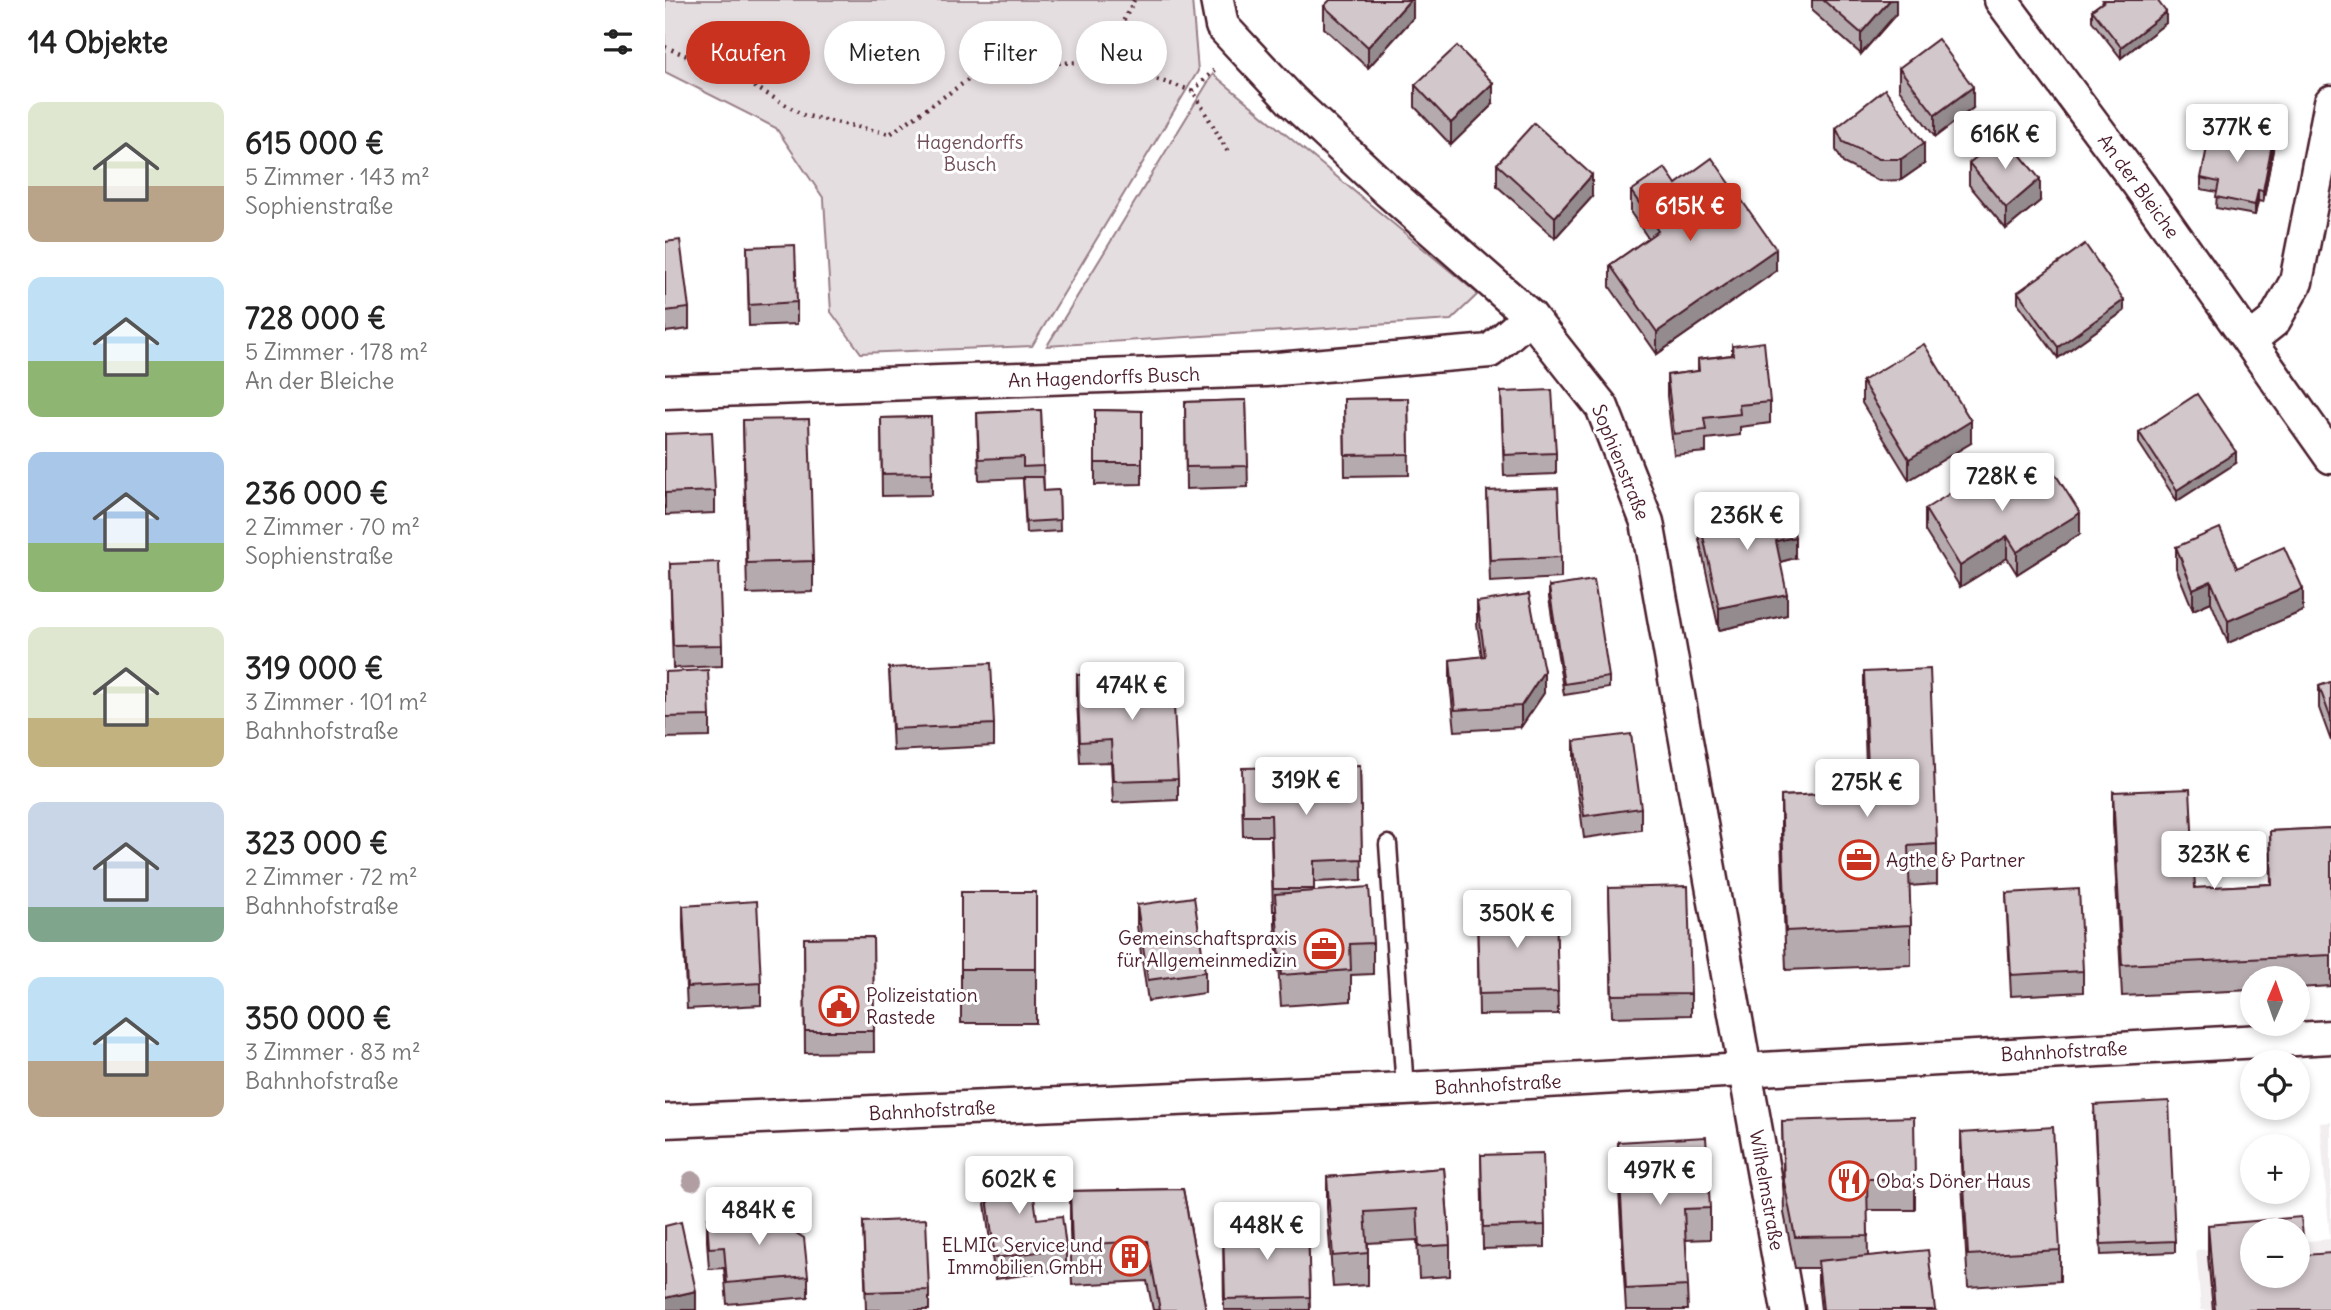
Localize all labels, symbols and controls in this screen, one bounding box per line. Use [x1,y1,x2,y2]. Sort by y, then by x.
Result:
chip: Kaufen [686,21,810,84]
chip: Mieten [824,21,945,84]
chip: Filter [959,21,1062,84]
chip: Neu [1076,21,1167,84]
text: 14 Objekte [28,23,168,61]
icon: filters [599,23,637,61]
pin: 377K € [2180,104,2294,164]
pin: 616K € [1948,111,2062,171]
text: 377K € [2202,112,2272,141]
text: 616K € [1970,119,2040,148]
text: 615 000 € [245,124,384,162]
street label: An der Bleiche [2093,129,2185,243]
icon: home [84,130,168,214]
park label: Hagendorffs Busch [917,130,1023,176]
text: 5 Zimmer · 143 m² [245,162,430,191]
pin: 615K € [1633,184,1747,243]
text: Sophienstraße [245,191,393,220]
text: 615K € [1655,191,1725,220]
text: 728 000 € [245,299,386,337]
icon: home [84,305,168,389]
text: 5 Zimmer · 178 m² [245,337,428,366]
street label: An Hagendorffs Busch [1008,362,1200,392]
text: An der Bleiche [245,366,394,395]
street label: Sophienstraße [1587,401,1655,523]
pin: 728K € [1945,454,2059,513]
text: 728K € [1966,461,2038,490]
text: 236 000 € [245,474,389,512]
icon: home [84,480,168,564]
pin: 236K € [1690,492,1804,552]
text: 236K € [1710,500,1784,529]
text: 2 Zimmer · 70 m² [245,512,420,541]
text: Sophienstraße [245,541,393,570]
text: 319 000 € [245,649,384,687]
icon: home [84,655,168,739]
pin: 474K € [1075,662,1189,722]
text: 474K € [1096,670,1168,699]
text: 3 Zimmer · 101 m² [245,687,428,716]
text: Bahnhofstraße [245,716,399,745]
pin: 319K € [1249,758,1363,817]
pin: 275K € [1810,760,1924,819]
text: 319K € [1271,765,1341,794]
text: 275K € [1831,767,1903,796]
text: 323 000 € [245,824,388,862]
icon: home [84,830,168,914]
pin: 323K € [2157,832,2271,891]
office icon: Agthe & Partner [1838,839,1880,881]
text: 323K € [2177,839,2251,868]
place label: Agthe & Partner [1886,848,2025,872]
text: 2 Zimmer · 72 m² [245,862,418,891]
pin: 350K € [1460,890,1574,950]
text: Bahnhofstraße [245,891,399,920]
text: 350K € [1479,898,1555,927]
place label: Gemeinschaftspraxis für Allgemeinmedizin [1117,926,1297,972]
office icon: Gemeinschaftspraxis für Allgemeinmedizin [1303,928,1345,970]
north arrow [2240,966,2310,1036]
map controls [2240,966,2310,1288]
place label: Polizeistation Rastede [866,983,978,1029]
public building icon: Polizeistation Rastede [818,985,860,1027]
text: 350 000 € [245,999,392,1037]
icon: home [84,1005,168,1089]
street label: Bahnhofstraße [2000,1036,2128,1066]
text: 3 Zimmer · 83 m² [245,1037,421,1066]
button: locate [2240,1050,2310,1120]
text: Bahnhofstraße [245,1066,399,1095]
street label: Bahnhofstraße [1434,1069,1562,1099]
street label: Bahnhofstraße [868,1095,996,1125]
street label: Wilhelmstraße [1745,1128,1789,1252]
button: + [2240,1134,2310,1204]
pin: 497K € [1603,1148,1717,1207]
text: 497K € [1624,1155,1696,1184]
pin: 602K € [962,1156,1076,1216]
restaurant icon: Oba's Döner Haus [1828,1160,1870,1202]
text: 602K € [981,1164,1057,1193]
place label: Oba's Döner Haus [1876,1169,2031,1193]
pin: 484K € [702,1188,816,1247]
text: 484K € [722,1195,796,1224]
pin: 448K € [1210,1202,1324,1262]
text: 448K € [1230,1210,1304,1239]
button: − [2240,1218,2310,1288]
place label: ELMIC Service und Immobilien GmbH [942,1233,1103,1279]
building icon: ELMIC Service und Immobilien GmbH [1109,1235,1151,1277]

